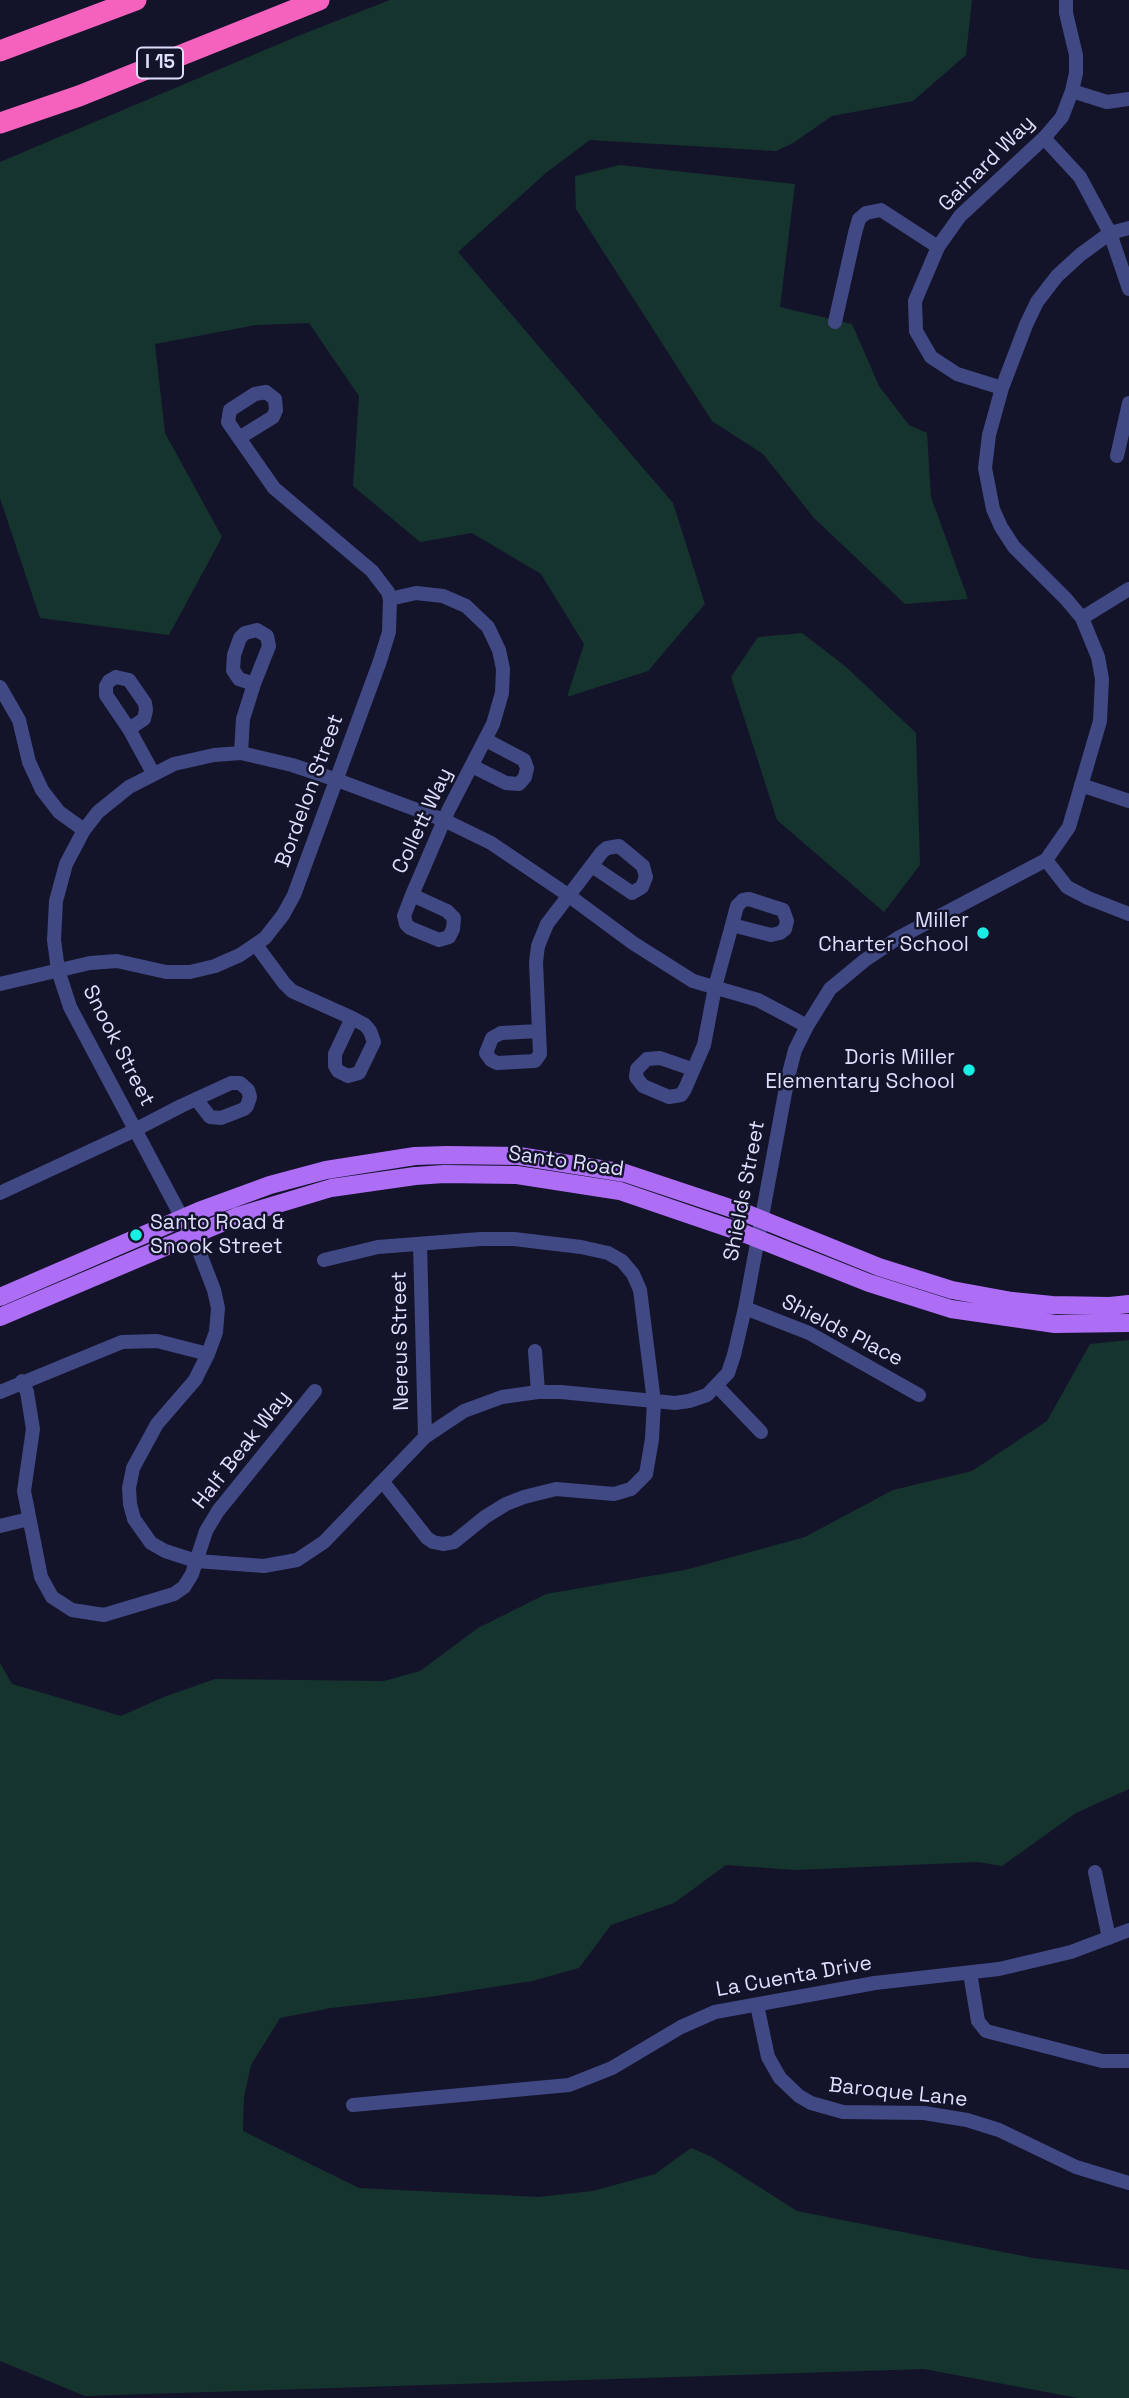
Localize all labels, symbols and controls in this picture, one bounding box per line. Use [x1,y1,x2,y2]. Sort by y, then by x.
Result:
road number: I 15 [137,48,183,78]
street label: Gainard Way [934,111,1040,217]
street label: Bordelon Street [271,711,349,871]
street label: Collett Way [388,764,458,878]
place label: Miller Charter School [818,908,969,958]
marker: Miller Charter School [975,925,991,941]
street label: Snook Street [77,981,159,1111]
place label: Doris Miller Elementary School [765,1045,955,1095]
marker: Doris Miller Elementary School [961,1062,977,1078]
street label: Shields Street [719,1119,771,1263]
street label: Santo Road [506,1141,626,1183]
place label: Santo Road & Snook Street [150,1210,285,1260]
marker: Santo Road & Snook Street [128,1227,144,1243]
street label: Nereus Street [387,1271,415,1411]
street label: Shields Place [777,1290,907,1372]
street label: Half Beak Way [188,1386,296,1514]
street label: La Cuenta Drive [714,1951,874,2003]
street label: Baroque Lane [827,2073,969,2113]

